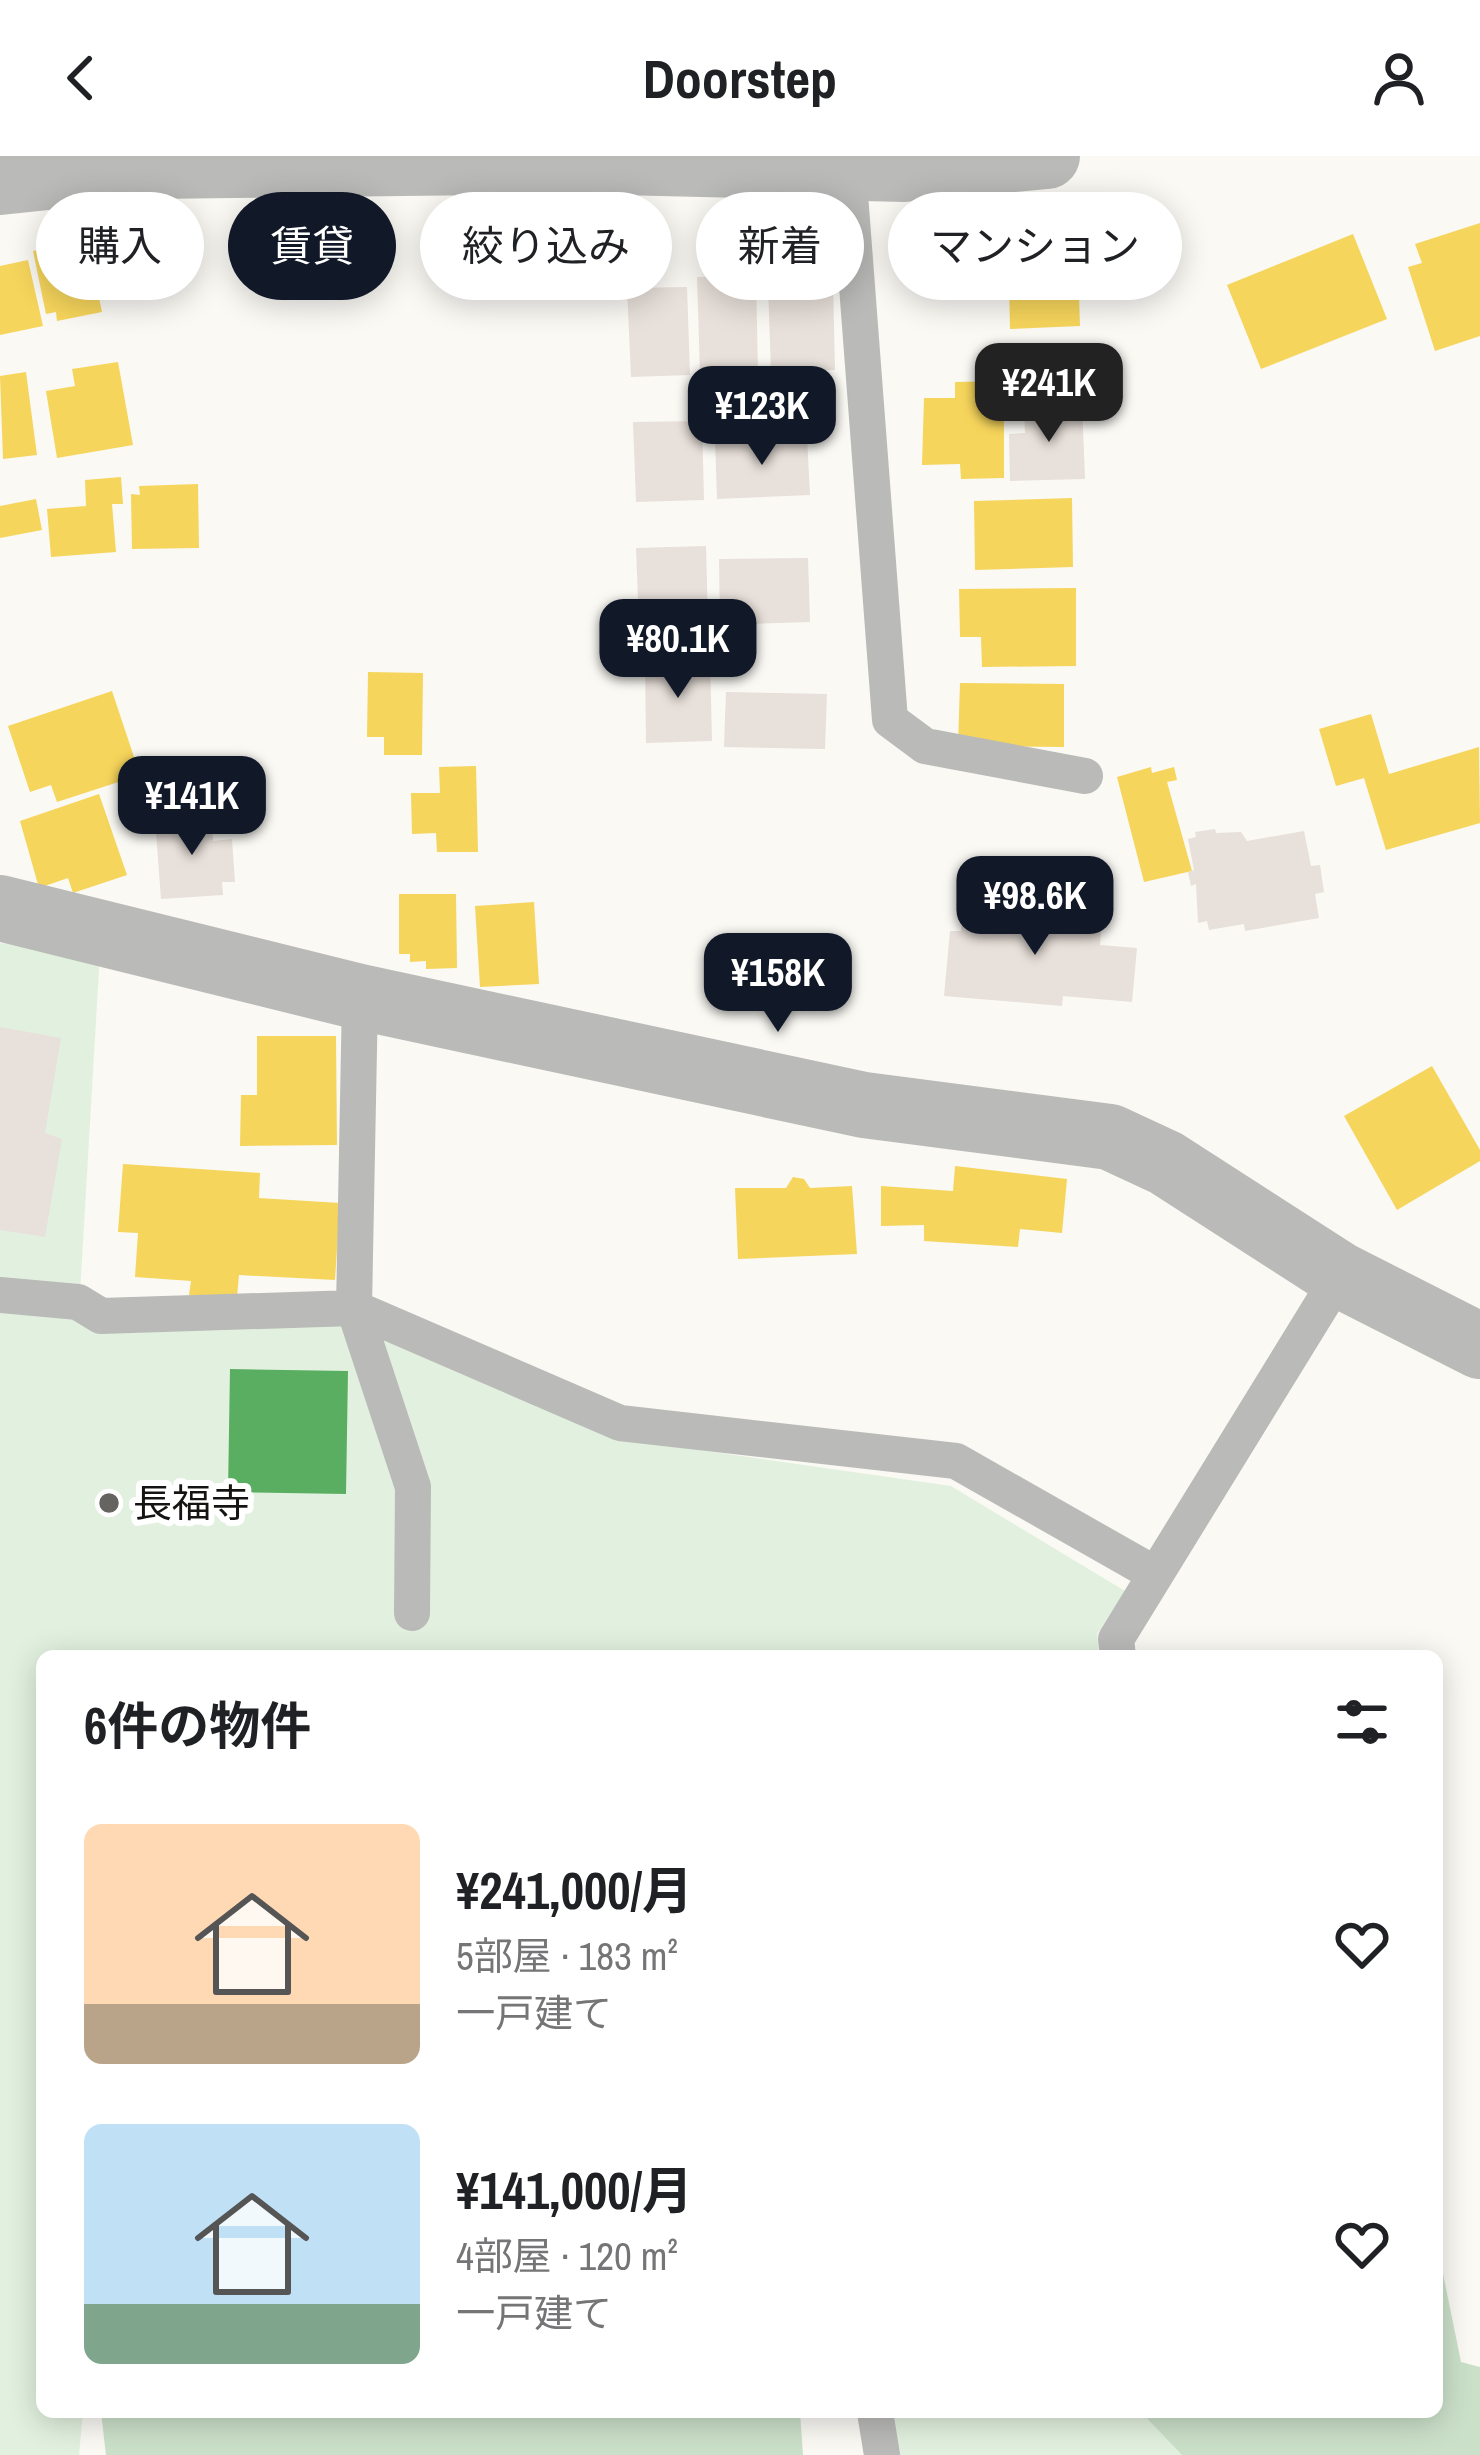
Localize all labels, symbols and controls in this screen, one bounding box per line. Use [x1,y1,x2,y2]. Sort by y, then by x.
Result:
text: Doorstep [643,42,837,115]
icon: back [48,45,114,111]
icon: person [1366,45,1432,111]
chip: 購入 [36,192,204,300]
chip: 賃貸 [228,192,396,300]
chip: 絞り込み [420,192,672,300]
chip: 新着 [696,192,864,300]
chip: マンション [888,192,1182,300]
pin: ¥241K [965,343,1133,445]
text: ¥241K [1002,356,1096,408]
pin: ¥123K [678,366,846,468]
text: ¥123K [715,379,809,431]
pin: ¥80.1K [580,599,776,701]
text: ¥80.1K [626,612,730,664]
pin: ¥141K [108,756,276,858]
text: ¥141K [145,769,239,821]
pin: ¥98.6K [937,856,1133,958]
text: ¥98.6K [983,869,1087,921]
pin: ¥158K [694,933,862,1035]
text: ¥158K [731,946,825,998]
place label: 長福寺 [133,1477,250,1529]
marker: 長福寺 [96,1490,122,1516]
icon: filters [1329,1689,1395,1755]
text: 6件の物件 [84,1691,311,1760]
text: ¥241,000/月 [456,1856,693,1925]
icon: home [180,1872,324,2016]
icon: heart [1329,1911,1395,1977]
text: 5部屋 · 183 m² [456,1930,678,1982]
text: 一戸建て [456,1987,612,2039]
text: ¥141,000/月 [456,2156,693,2225]
icon: home [180,2172,324,2316]
icon: heart [1329,2211,1395,2277]
text: 4部屋 · 120 m² [456,2230,678,2282]
text: 一戸建て [456,2287,612,2339]

